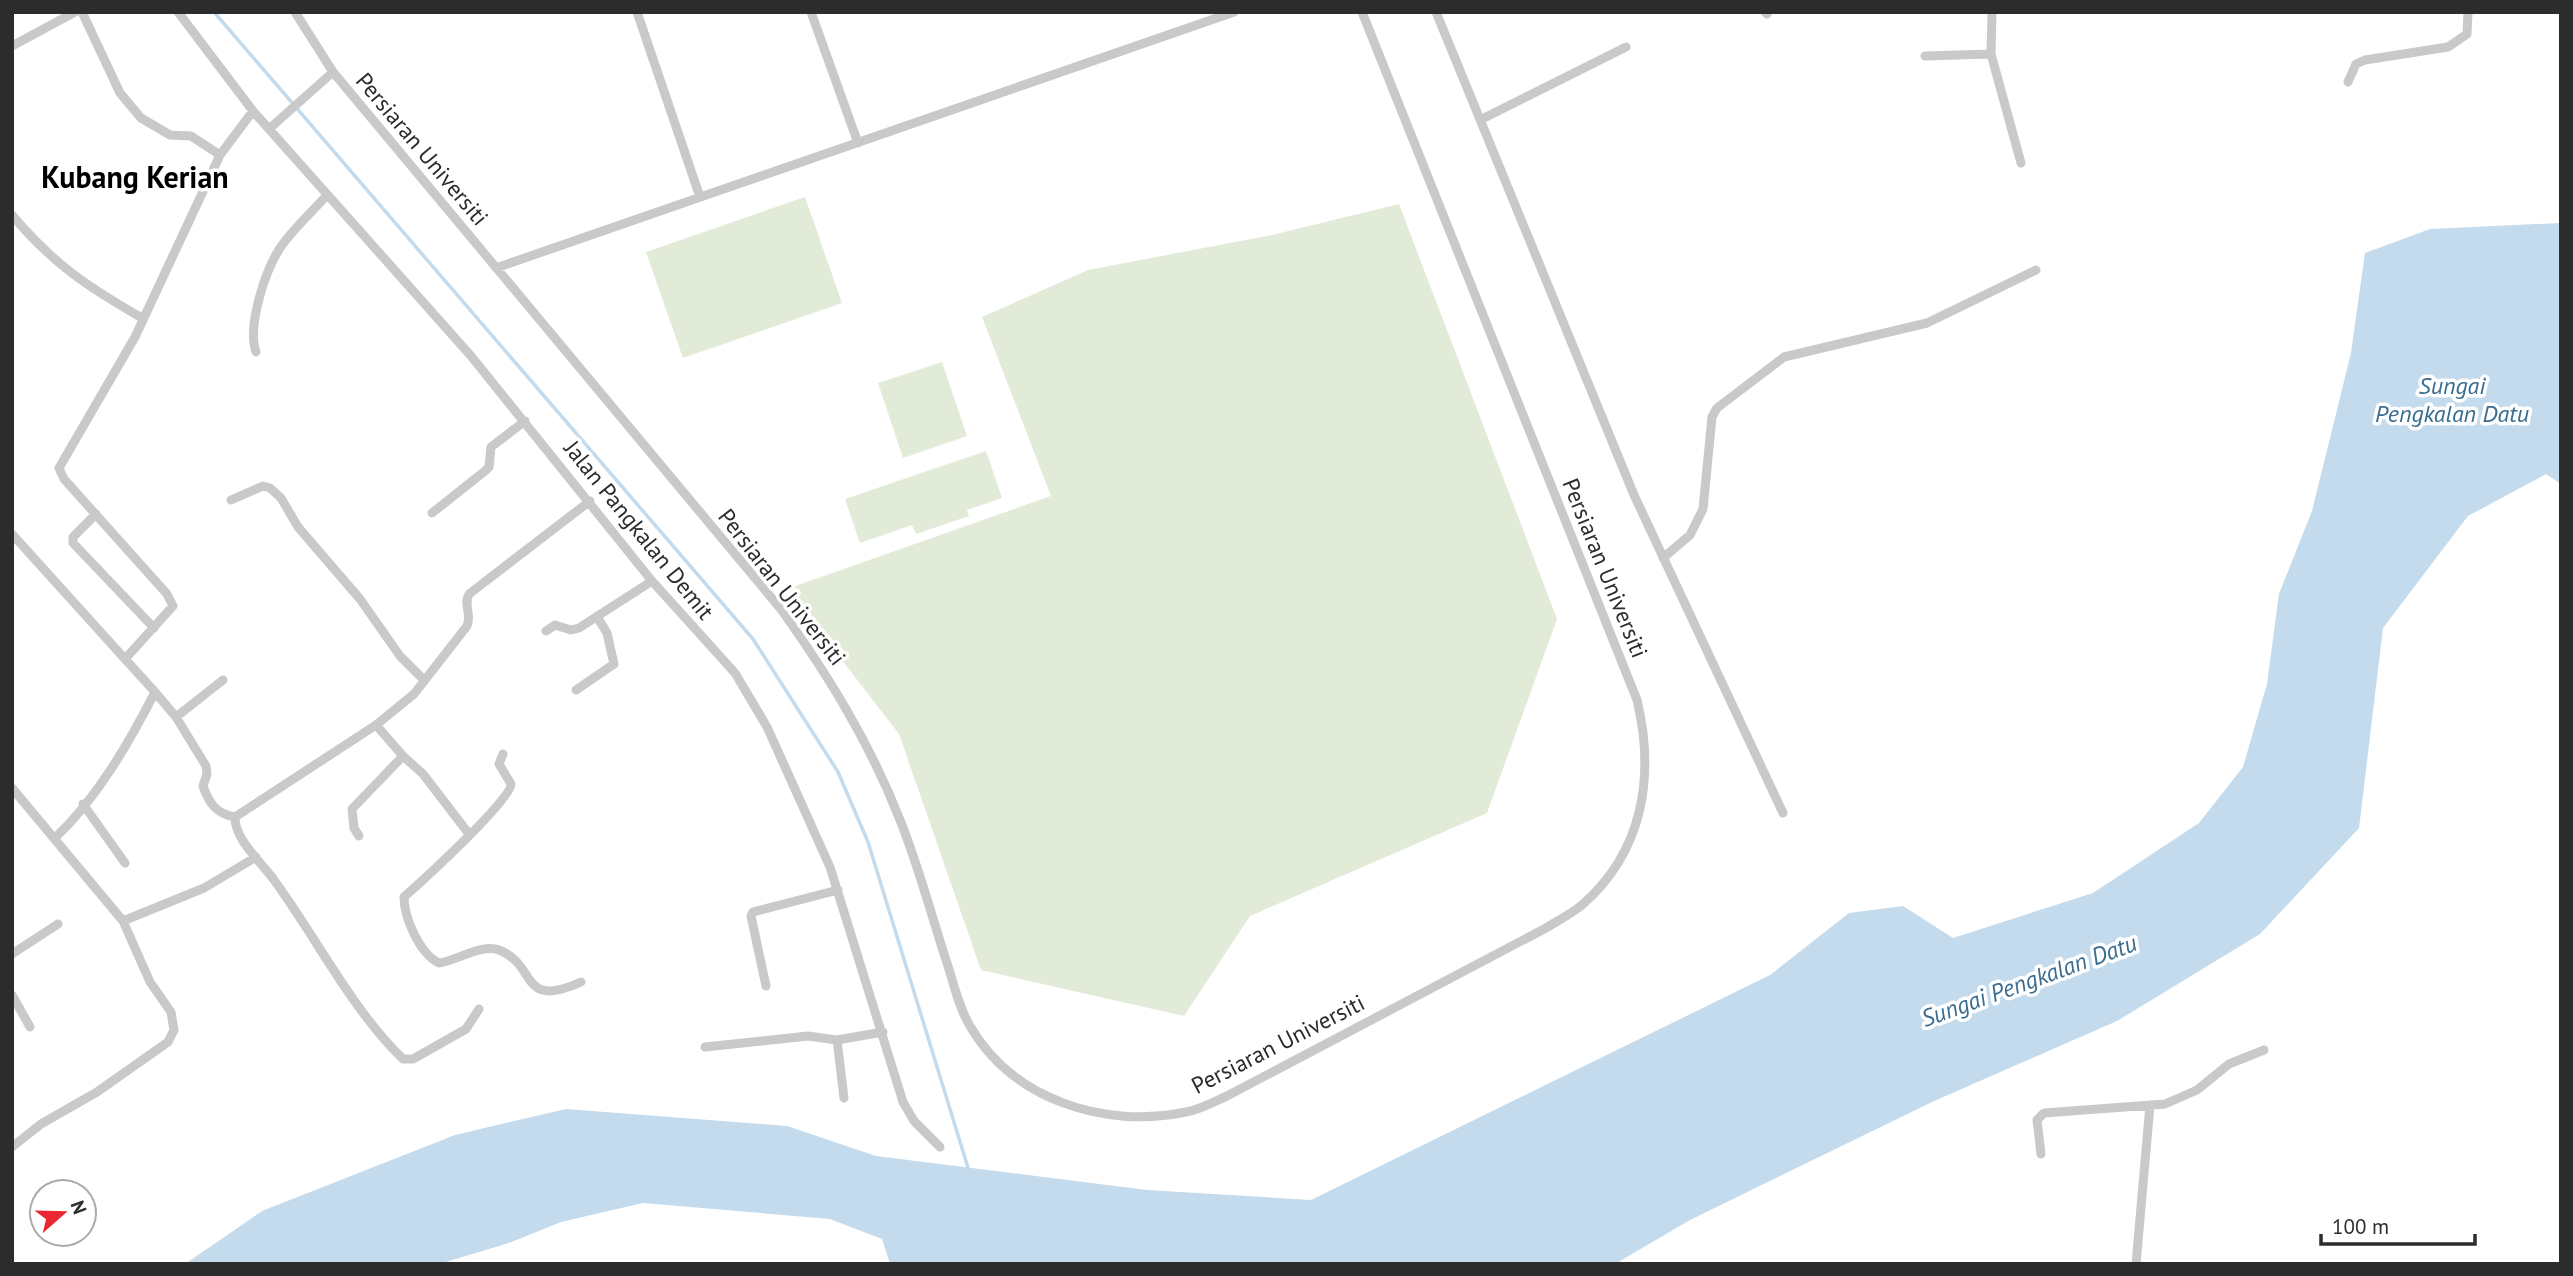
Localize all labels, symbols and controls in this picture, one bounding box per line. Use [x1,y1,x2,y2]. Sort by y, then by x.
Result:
street label: Persiaran Universiti [350,66,495,231]
district label: Kubang Kerian [41,157,229,196]
water label: Sungai Pengkalan Datu [2375,370,2529,429]
street label: Jalan Pangkalan Demit [558,434,721,625]
street label: Persiaran Universiti [1556,474,1655,662]
street label: Persiaran Universiti [712,503,853,671]
water label: Sungai Pengkalan Datu [1917,927,2141,1034]
street label: Persiaran Universiti [1186,987,1369,1100]
north arrow [28,1178,98,1248]
text: N [66,1197,92,1217]
scale bar [2321,1202,2475,1246]
text: 100 m [2332,1213,2389,1240]

